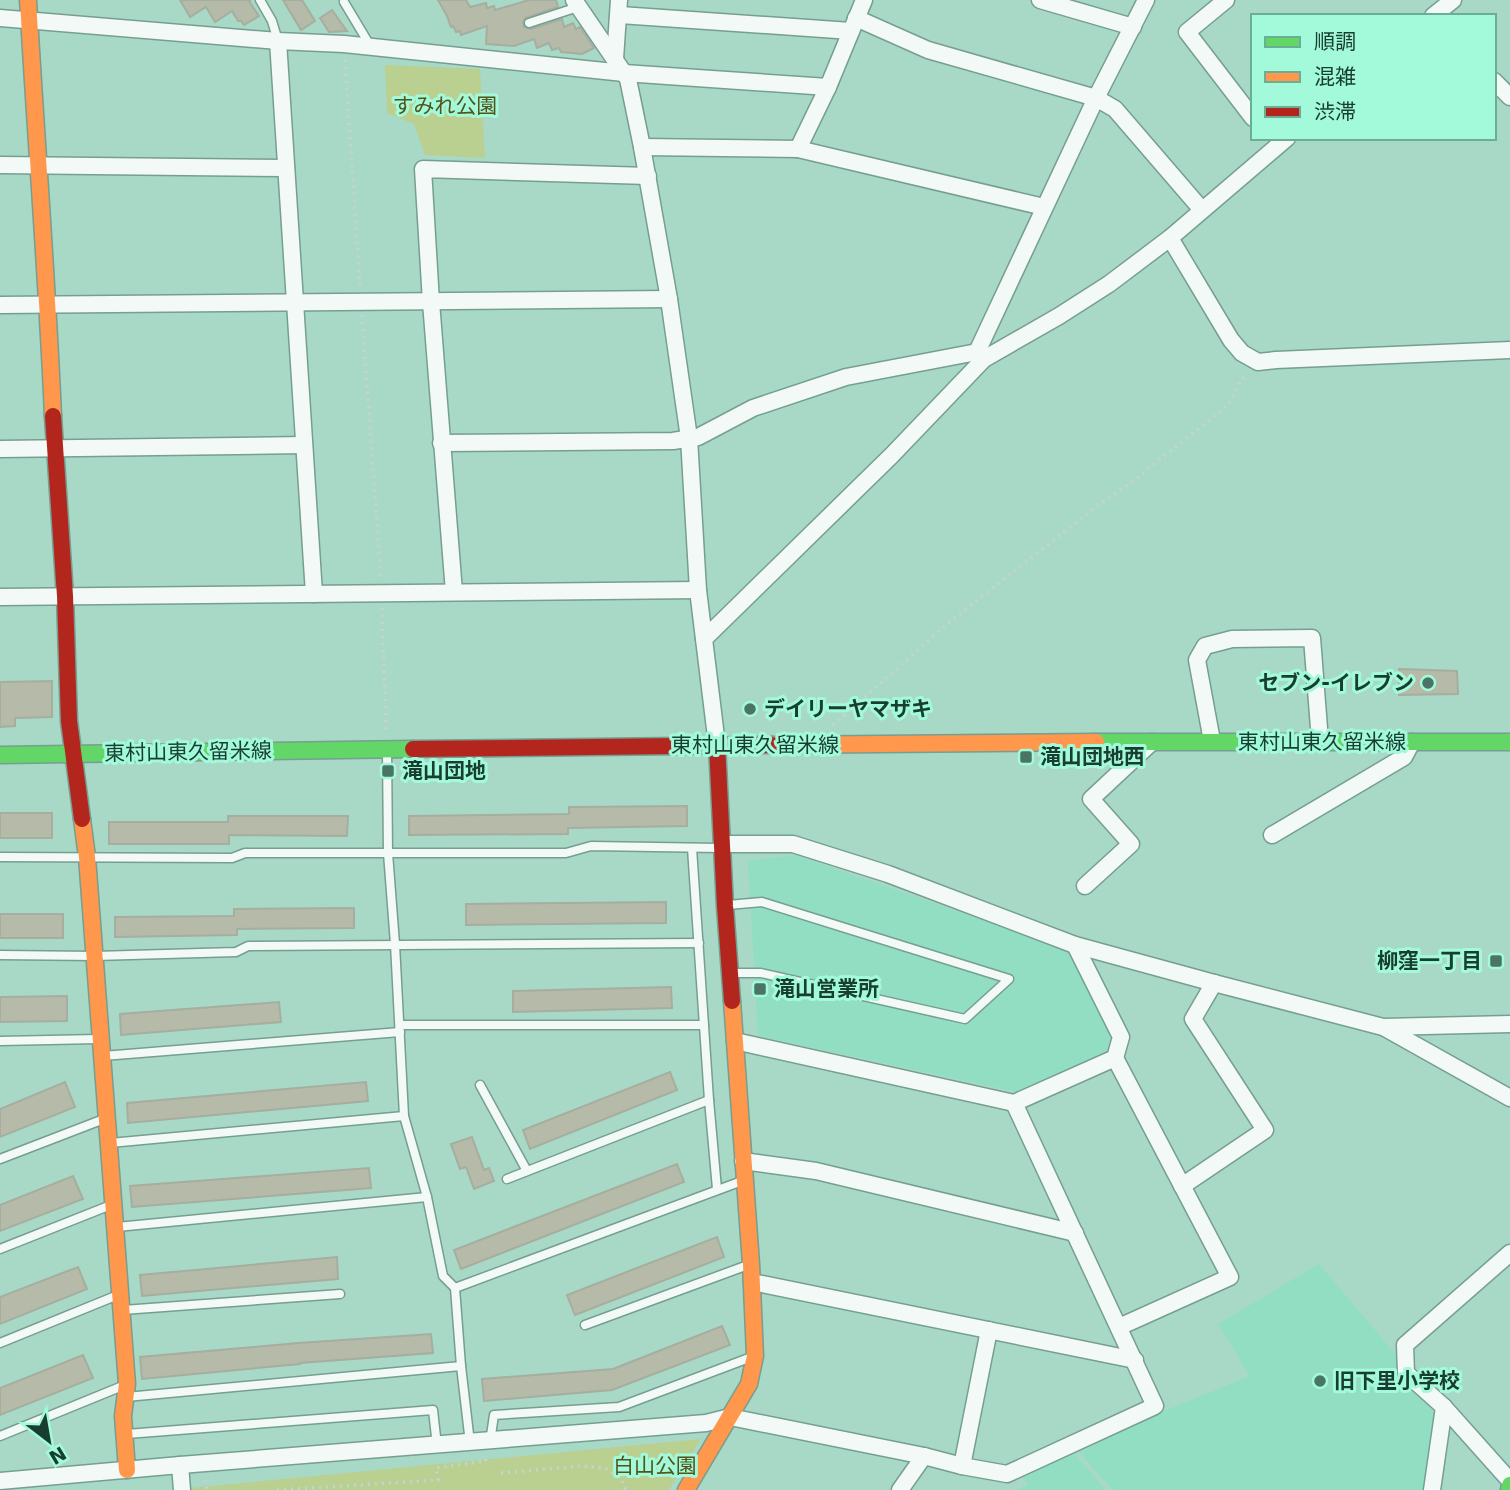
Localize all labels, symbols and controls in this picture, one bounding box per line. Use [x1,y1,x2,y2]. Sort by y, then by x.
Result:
legend [1251,14,1496,140]
text: 順調 [1314,30,1356,54]
text: 混雑 [1314,65,1356,89]
park label: すみれ公園 [393,94,498,118]
text: 渋滞 [1314,100,1356,124]
place label: セブン-イレブン [1258,671,1414,695]
marker: セブン-イレブン [1420,675,1436,691]
place label: デイリーヤマザキ [764,697,932,721]
marker: デイリーヤマザキ [742,701,758,717]
street label: 東村山東久留米線 [1238,730,1406,754]
street label: 東村山東久留米線 [671,733,839,757]
street label: 東村山東久留米線 [104,739,272,765]
place label: 滝山団地西 [1040,745,1145,769]
marker: 滝山団地西 [1018,749,1034,765]
place label: 滝山団地 [402,759,486,783]
marker: 滝山団地 [380,763,396,779]
place label: 柳窪一丁目 [1377,949,1482,973]
marker: 柳窪一丁目 [1488,953,1504,969]
place label: 滝山営業所 [774,977,879,1001]
marker: 滝山営業所 [752,981,768,997]
place label: 旧下里小学校 [1334,1369,1460,1393]
marker: 旧下里小学校 [1312,1373,1328,1389]
north arrow [14,1406,84,1476]
text: N [45,1442,70,1469]
park label: 白山公園 [613,1454,697,1478]

